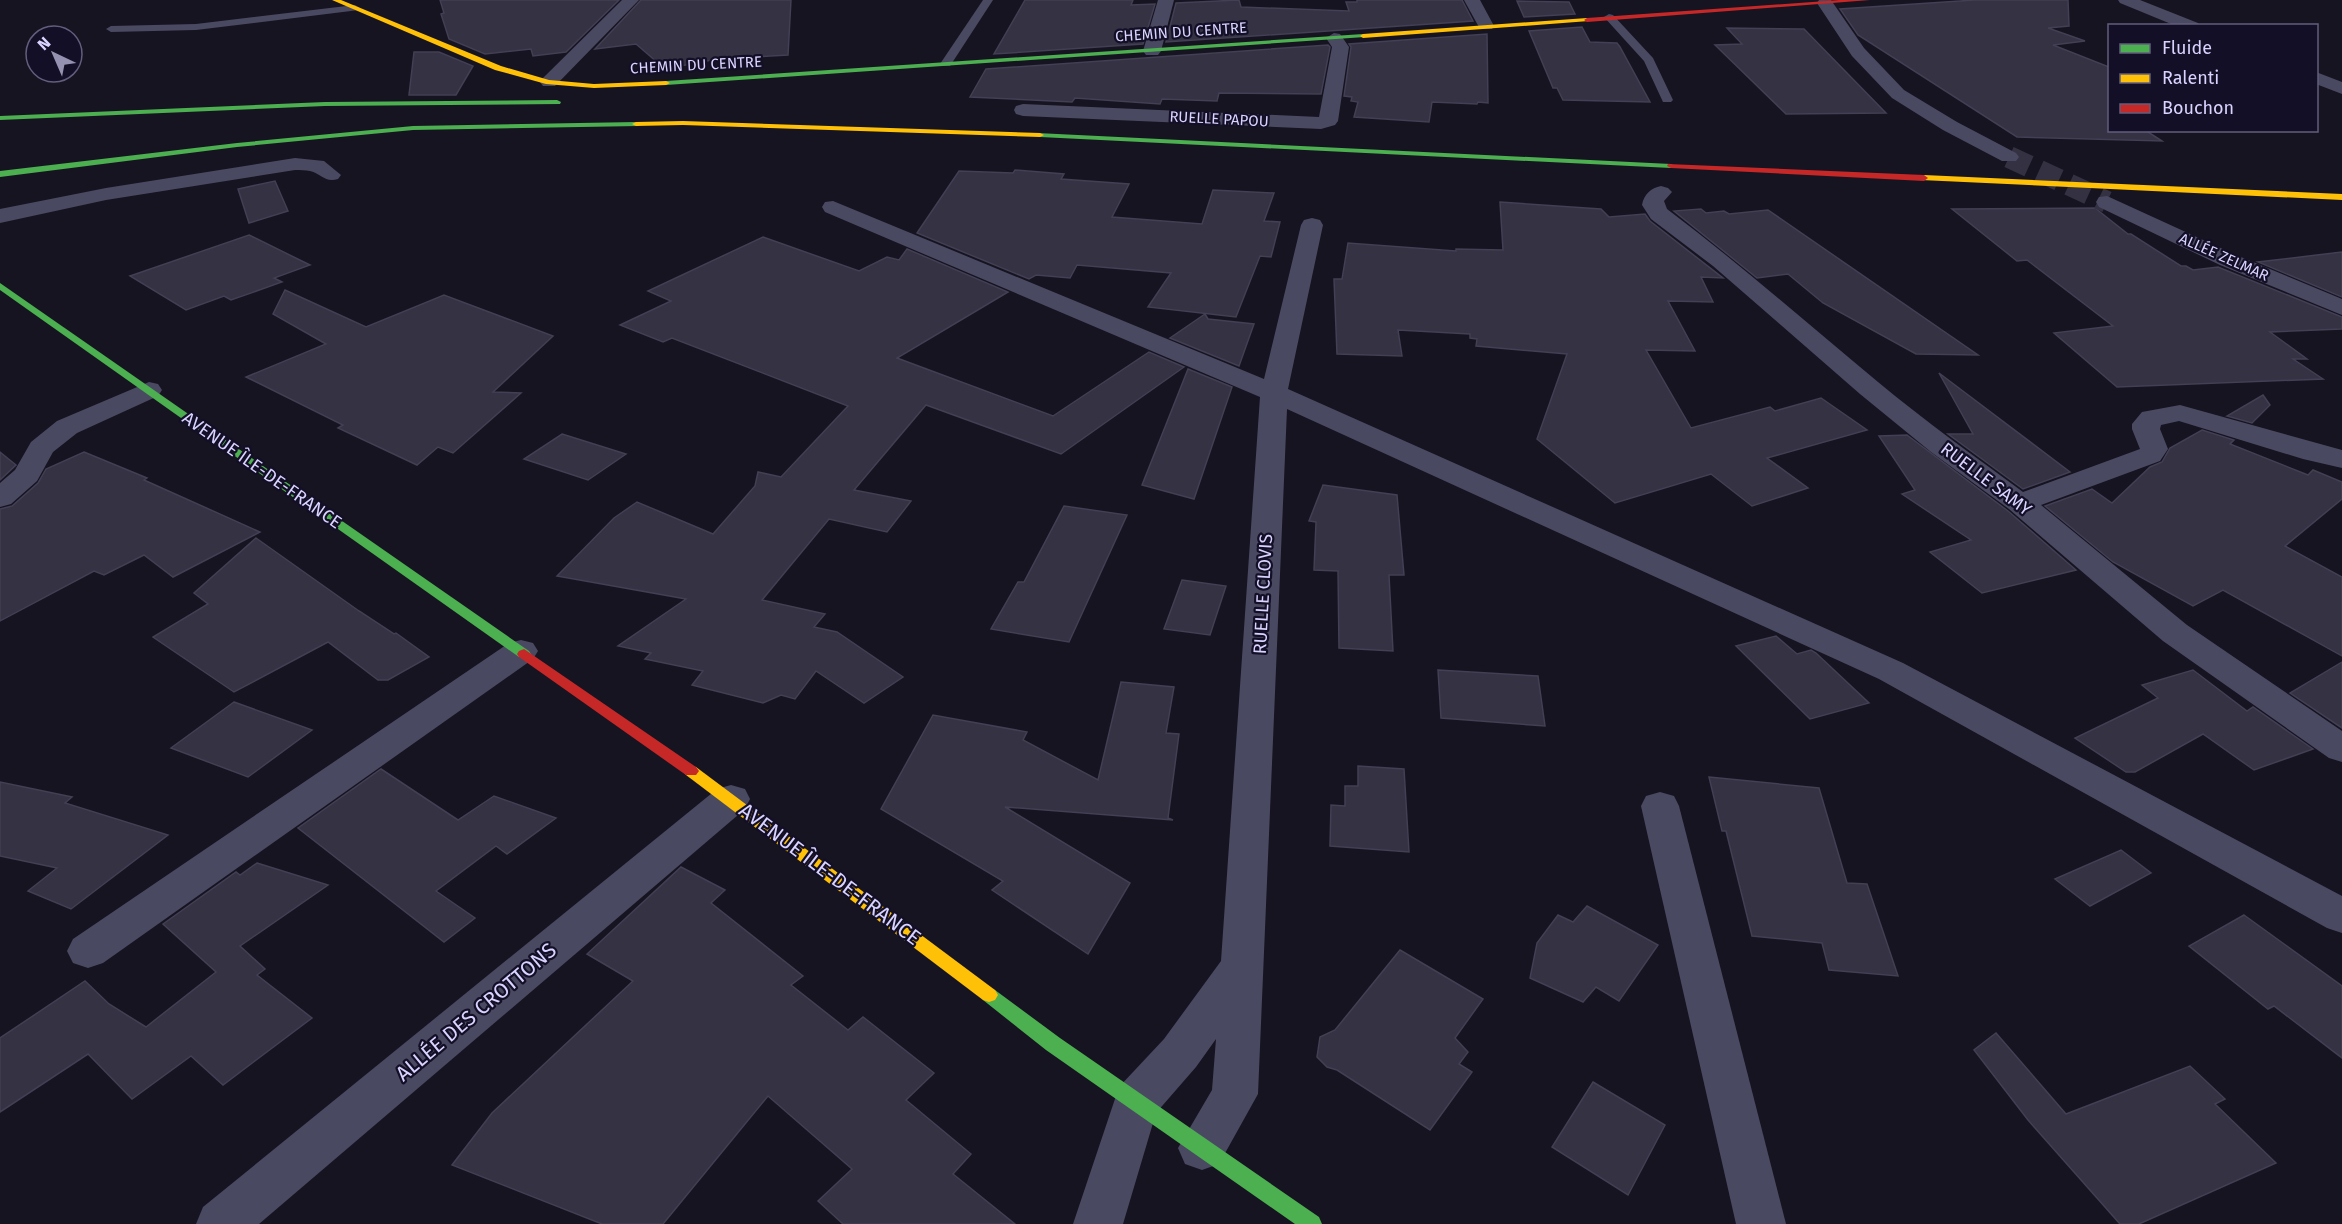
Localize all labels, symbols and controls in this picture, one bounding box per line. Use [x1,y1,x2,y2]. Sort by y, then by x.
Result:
street label: CHEMIN DU CENTRE [1115,18,1247,46]
north arrow [24,24,84,84]
legend [2108,24,2318,132]
text: N [34,33,54,54]
text: Fluide [2162,37,2212,59]
street label: CHEMIN DU CENTRE [630,53,762,77]
text: Ralenti [2162,67,2219,89]
text: Bouchon [2162,97,2234,119]
street label: RUELLE PAPOU [1169,107,1269,131]
street label: ALLÉE ZELMAR [2176,229,2272,285]
street label: AVENUE ÎLE-DE-FRANCE [178,407,346,533]
street label: RUELLE SAMY [1936,438,2036,520]
street label: RUELLE CLOVIS [1249,533,1277,655]
street label: AVENUE ÎLE-DE-FRANCE [734,797,926,951]
street label: ALLÉE DES CROTTONS [390,937,562,1087]

